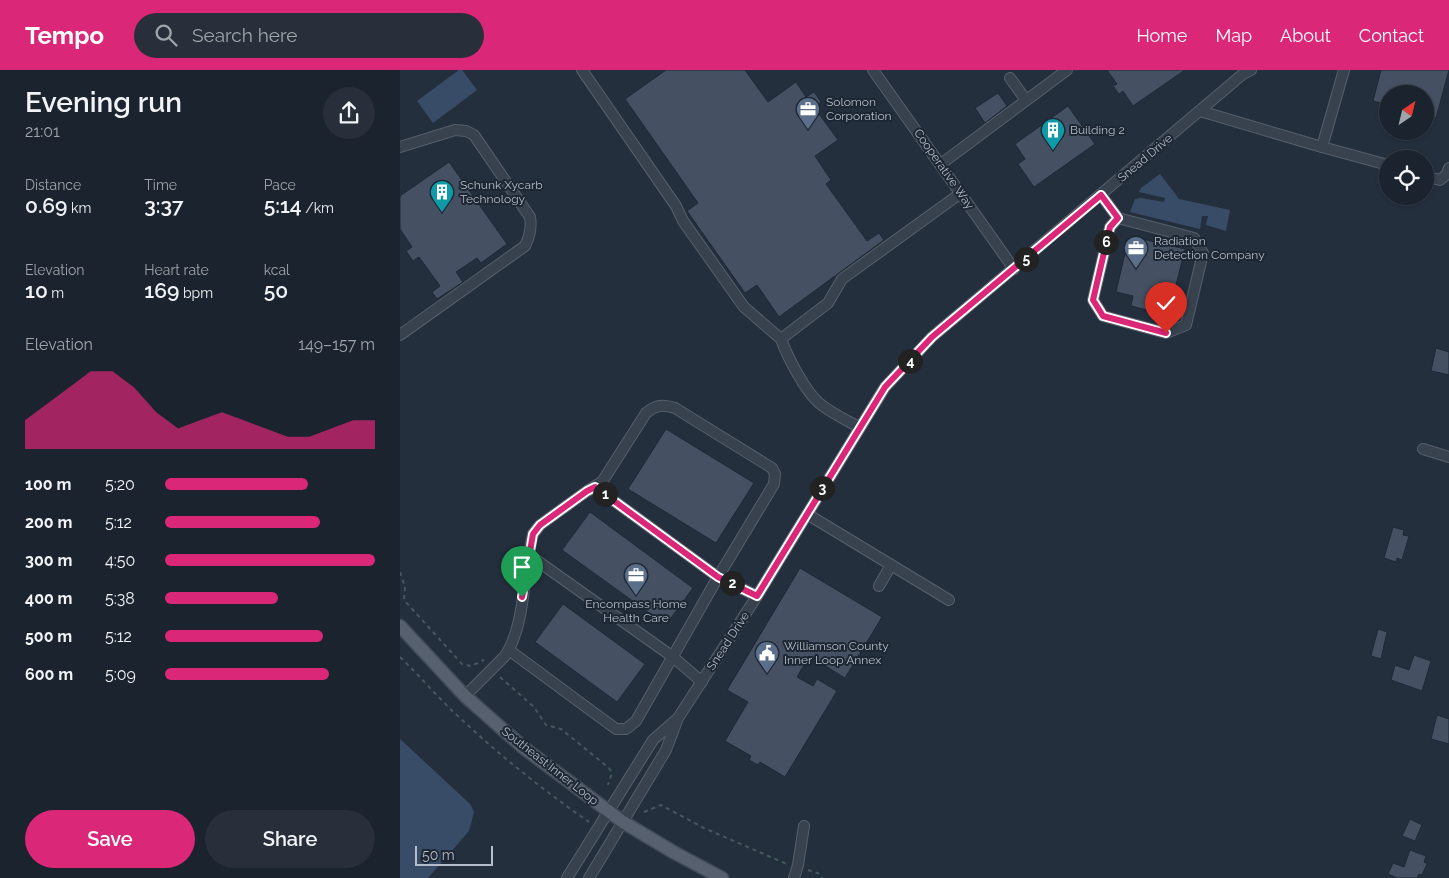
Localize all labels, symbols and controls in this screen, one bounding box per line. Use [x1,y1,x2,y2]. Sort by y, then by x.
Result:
search box [134,13,484,58]
text: Tempo [25,21,104,50]
icon: search [152,21,180,49]
text: Search here [192,24,297,46]
text: Home [1136,25,1187,46]
text: Map [1215,25,1252,46]
text: About [1280,25,1331,46]
text: Contact [1359,25,1424,46]
north arrow [1379,85,1434,140]
map controls [1379,85,1434,205]
text: Evening run [25,86,182,119]
button: share [323,87,375,139]
place label: Solomon Corporation [826,95,892,123]
office icon: Solomon Corporation [795,96,821,130]
building icon: Building 2 [1040,117,1066,151]
text: 21:01 [25,122,60,141]
place label: Building 2 [1070,123,1125,137]
street label: Cooperative Way [911,126,977,212]
street label: Snead Drive [1115,131,1175,185]
button: locate [1379,150,1434,205]
text: Distance [25,177,81,193]
text: Time [144,177,177,193]
text: Pace [264,177,296,193]
place label: Schunk Xycarb Technology [460,178,543,206]
building icon: Schunk Xycarb Technology [429,179,455,213]
text: 0.69 [25,193,67,218]
text: 3:37 [144,193,184,218]
text: 5:14 [264,193,302,218]
text: km [67,200,91,216]
text: /km [302,200,334,216]
pin: 6 [1094,230,1118,254]
text: 6 [1102,234,1111,250]
place label: Radiation Detection Company [1154,234,1265,262]
office icon: Radiation Detection Company [1123,235,1149,269]
pin: 5 [1014,246,1038,272]
text: 5 [1023,251,1030,267]
text: Elevation [25,262,84,278]
text: Heart rate [144,262,209,278]
text: kcal [264,262,290,278]
text: 10 [25,278,48,303]
text: 169 [144,278,179,303]
text: 50 [264,278,288,303]
pin [1145,282,1187,333]
text: m [48,285,64,301]
text: bpm [179,285,213,301]
icon: check [1152,289,1180,317]
text: Elevation [25,335,93,354]
text: 149–157 m [298,335,375,354]
pin: 4 [898,348,922,374]
text: 4 [907,353,915,369]
text: 100 m [25,475,71,494]
text: 5:20 [105,475,135,494]
pin: 3 [810,476,834,500]
text: 3 [819,480,826,496]
pin: 1 [592,482,618,506]
text: 1 [602,486,609,502]
text: 200 m [25,513,72,532]
text: 5:12 [105,513,132,532]
pin [501,546,543,597]
text: 300 m [25,551,72,570]
text: 4:50 [105,551,135,570]
icon: arrive [508,553,536,581]
office icon: Encompass Home Health Care [623,562,649,596]
pin: 2 [720,570,744,596]
text: 2 [729,575,736,591]
text: 400 m [25,589,73,608]
text: 5:38 [105,589,135,608]
place label: Encompass Home Health Care [585,597,687,625]
street label: Snead Drive [704,609,752,673]
text: 500 m [25,627,72,646]
text: 5:12 [105,627,132,646]
place label: Williamson County Inner Loop Annex [784,639,889,667]
public building icon: Williamson County Inner Loop Annex [754,640,780,674]
text: 600 m [25,665,73,684]
text: 5:09 [105,665,136,684]
street label: Southeast Inner Loop [499,724,601,808]
button: Save [25,810,195,868]
button: Share [205,810,375,868]
scale bar [415,843,492,866]
text: 50 m [422,847,455,863]

